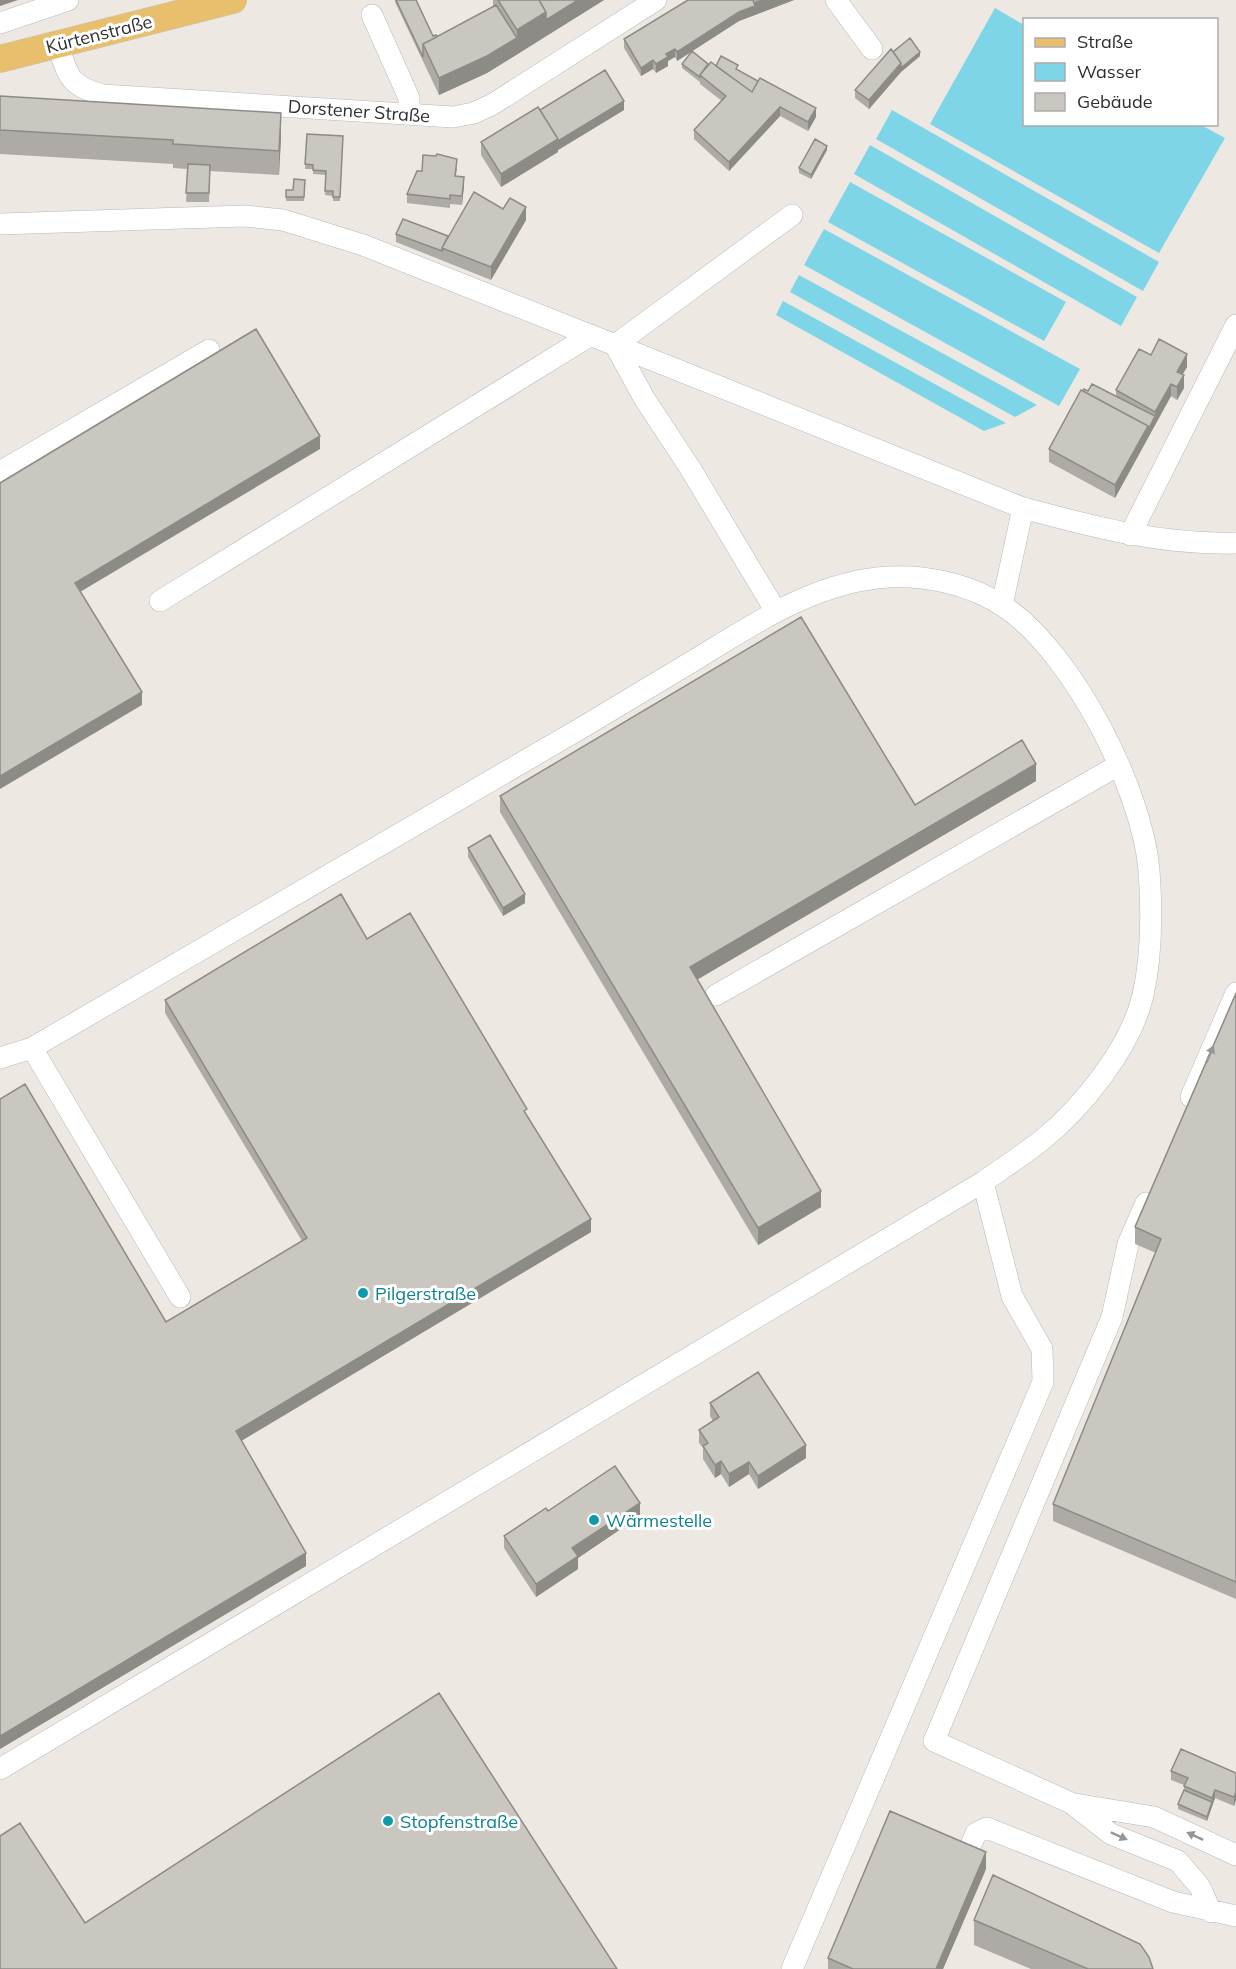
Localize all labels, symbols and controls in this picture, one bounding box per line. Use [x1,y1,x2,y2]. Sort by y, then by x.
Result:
street label: Kürtenstraße [43,10,155,58]
legend [1023,18,1218,126]
text: Straße [1077,30,1133,53]
text: Wasser [1077,60,1141,83]
text: Gebäude [1077,90,1153,113]
street label: Dorstener Straße [287,95,431,127]
one-way arrow [1206,1045,1215,1063]
place label: Pilgerstraße [375,1282,476,1305]
marker: Pilgerstraße [356,1286,370,1300]
place label: Wärmestelle [606,1509,712,1532]
marker: Wärmestelle [587,1513,601,1527]
place label: Stopfenstraße [400,1810,518,1833]
marker: Stopfenstraße [381,1814,395,1828]
one-way arrow [1110,1832,1127,1841]
one-way arrow [1186,1832,1203,1841]

